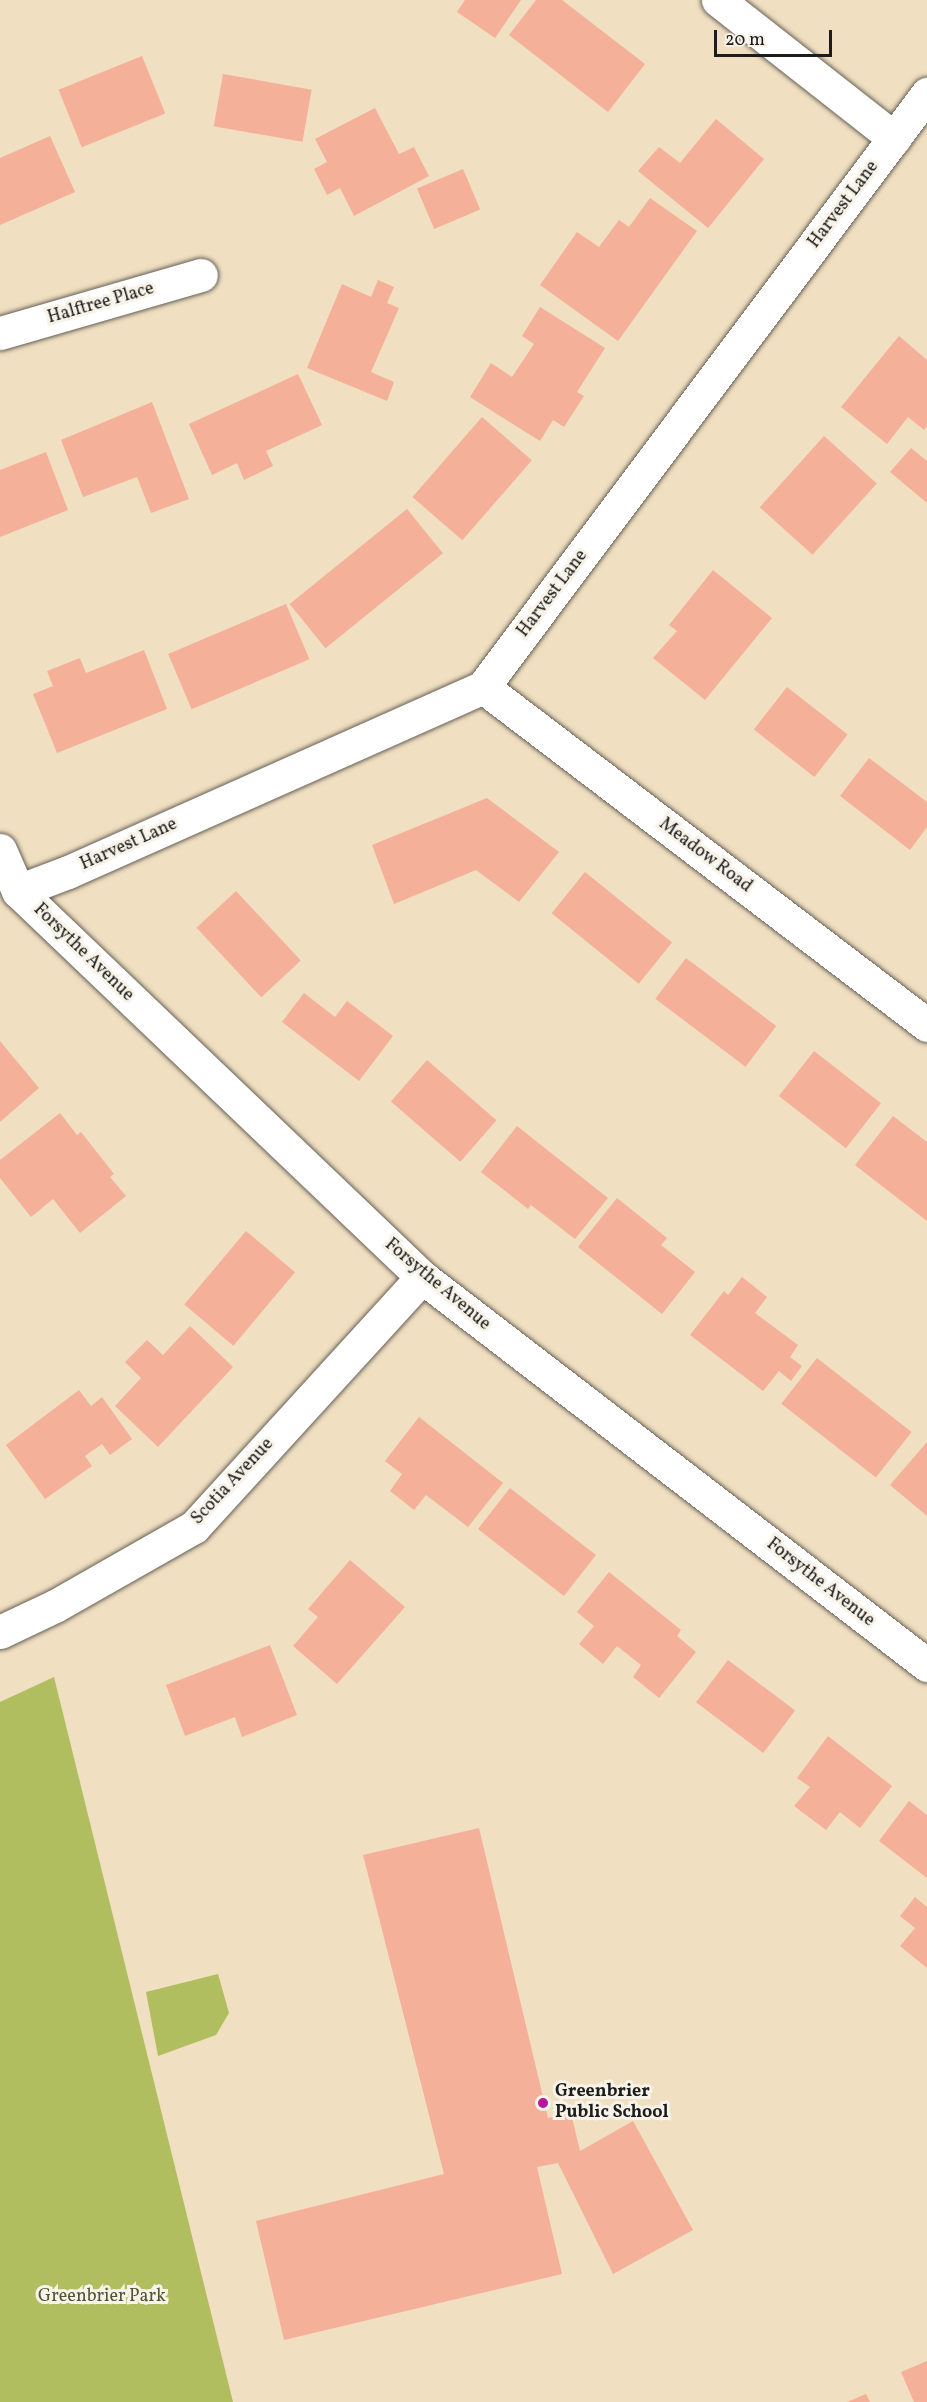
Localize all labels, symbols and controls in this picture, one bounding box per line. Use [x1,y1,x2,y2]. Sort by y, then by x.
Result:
scale bar [717,18,836,56]
text: 20 m [725,28,765,53]
street label: Harvest Lane [804,157,884,253]
street label: Halftree Place [45,278,157,330]
street label: Harvest Lane [513,546,593,642]
street label: Harvest Lane [77,814,181,876]
street label: Meadow Road [654,814,756,898]
street label: Forsythe Avenue [28,900,138,1006]
street label: Forsythe Avenue [380,1234,494,1336]
street label: Scotia Avenue [187,1434,279,1530]
street label: Forsythe Avenue [762,1534,878,1632]
place label: Greenbrier Public School [555,2082,669,2124]
marker: Greenbrier Public School [536,2096,550,2110]
park label: Greenbrier Park [38,2286,166,2308]

